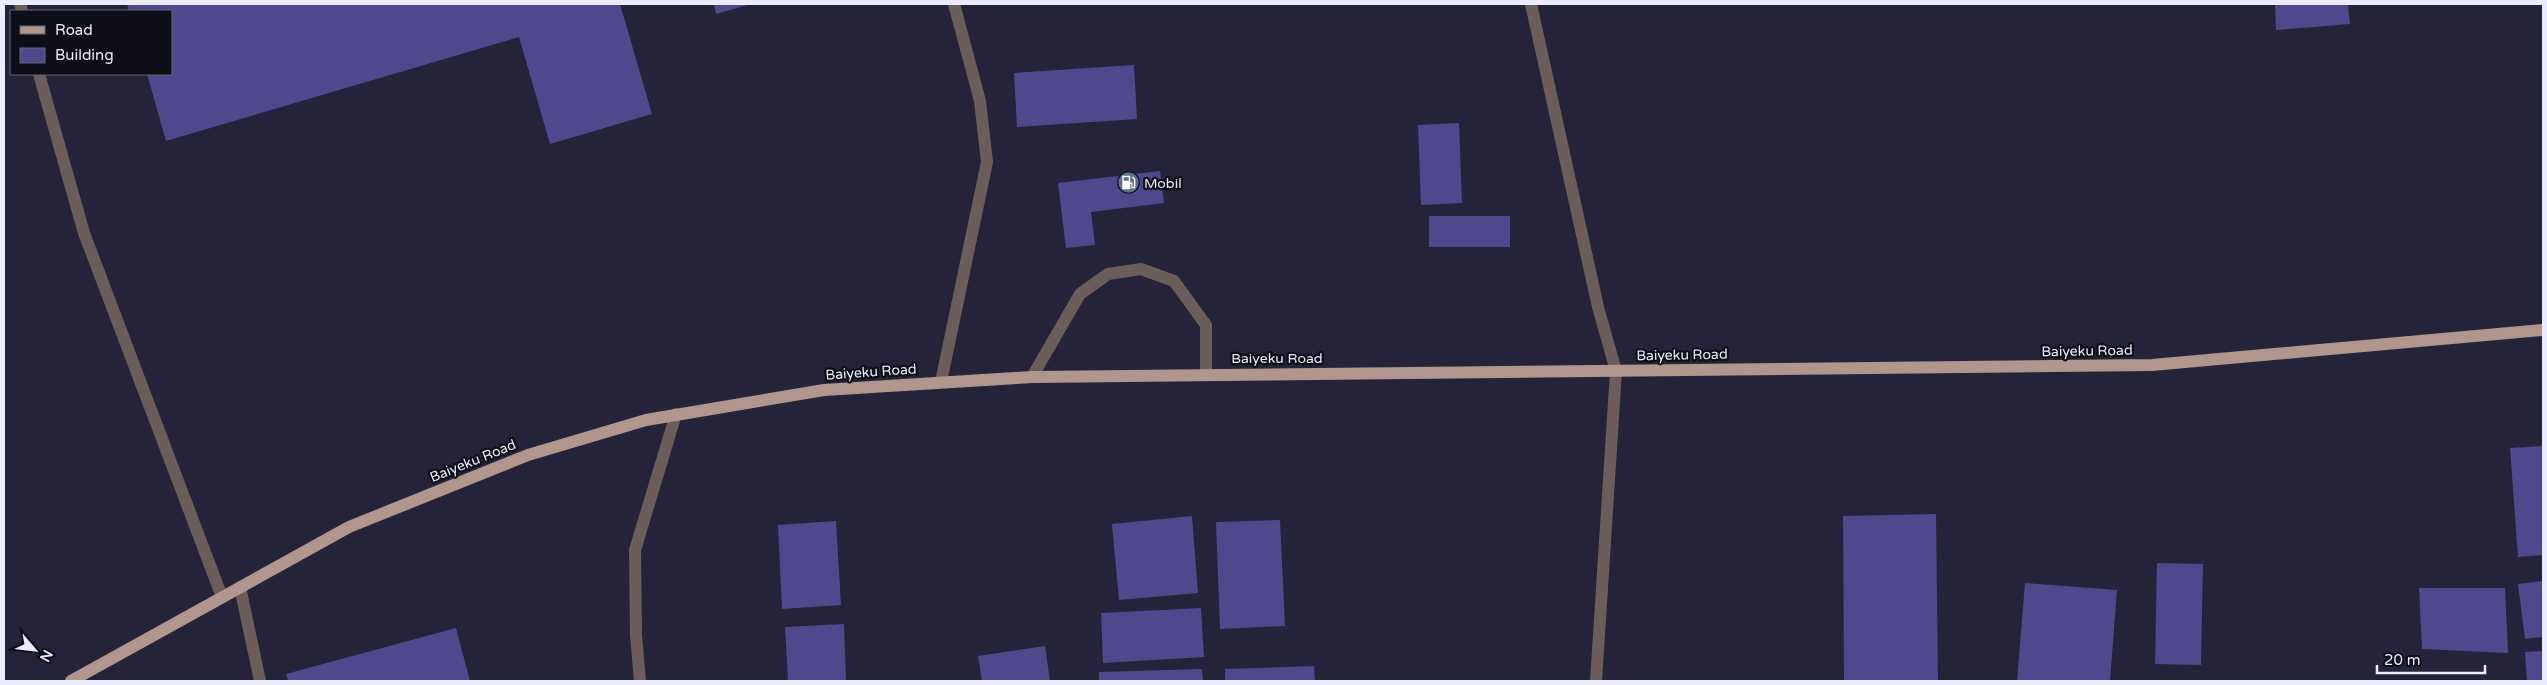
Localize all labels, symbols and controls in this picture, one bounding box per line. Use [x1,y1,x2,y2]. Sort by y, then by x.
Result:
legend [10,10,172,75]
text: Road [55,21,93,39]
text: Building [55,46,114,64]
fuel station icon: Mobil [1116,171,1140,195]
place label: Mobil [1144,175,1182,192]
street label: Baiyeku Road [2041,342,2133,360]
street label: Baiyeku Road [1636,346,1728,364]
street label: Baiyeku Road [1231,350,1323,367]
street label: Baiyeku Road [825,360,917,384]
street label: Baiyeku Road [427,436,519,486]
north arrow [10,625,60,675]
scale bar [2377,642,2484,674]
text: N [36,647,56,665]
text: 20 m [2384,651,2421,669]

